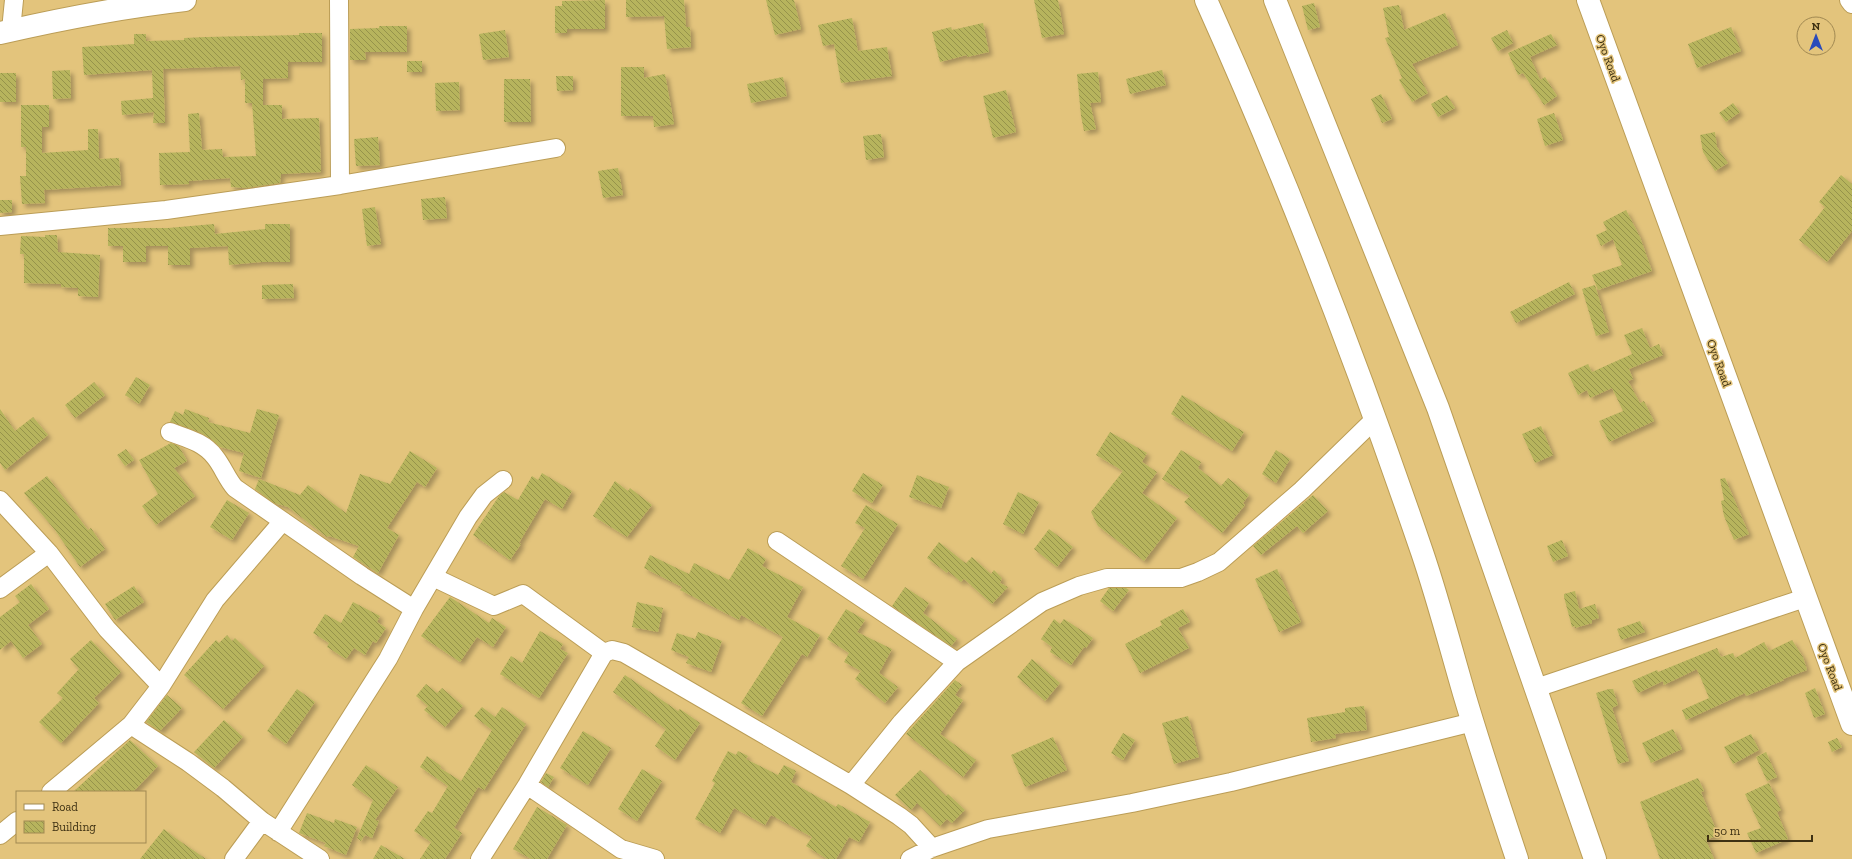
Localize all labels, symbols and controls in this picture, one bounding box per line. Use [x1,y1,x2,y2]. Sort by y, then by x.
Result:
north arrow [1796,16,1836,56]
text: N [1812,20,1821,33]
street label: Oyo Road [1593,32,1623,84]
street label: Oyo Road [1704,337,1734,389]
street label: Oyo Road [1815,641,1846,693]
legend [16,791,146,843]
text: Road [52,800,78,814]
scale bar [1708,817,1812,843]
text: Building [52,820,96,834]
text: 50 m [1714,824,1741,838]

